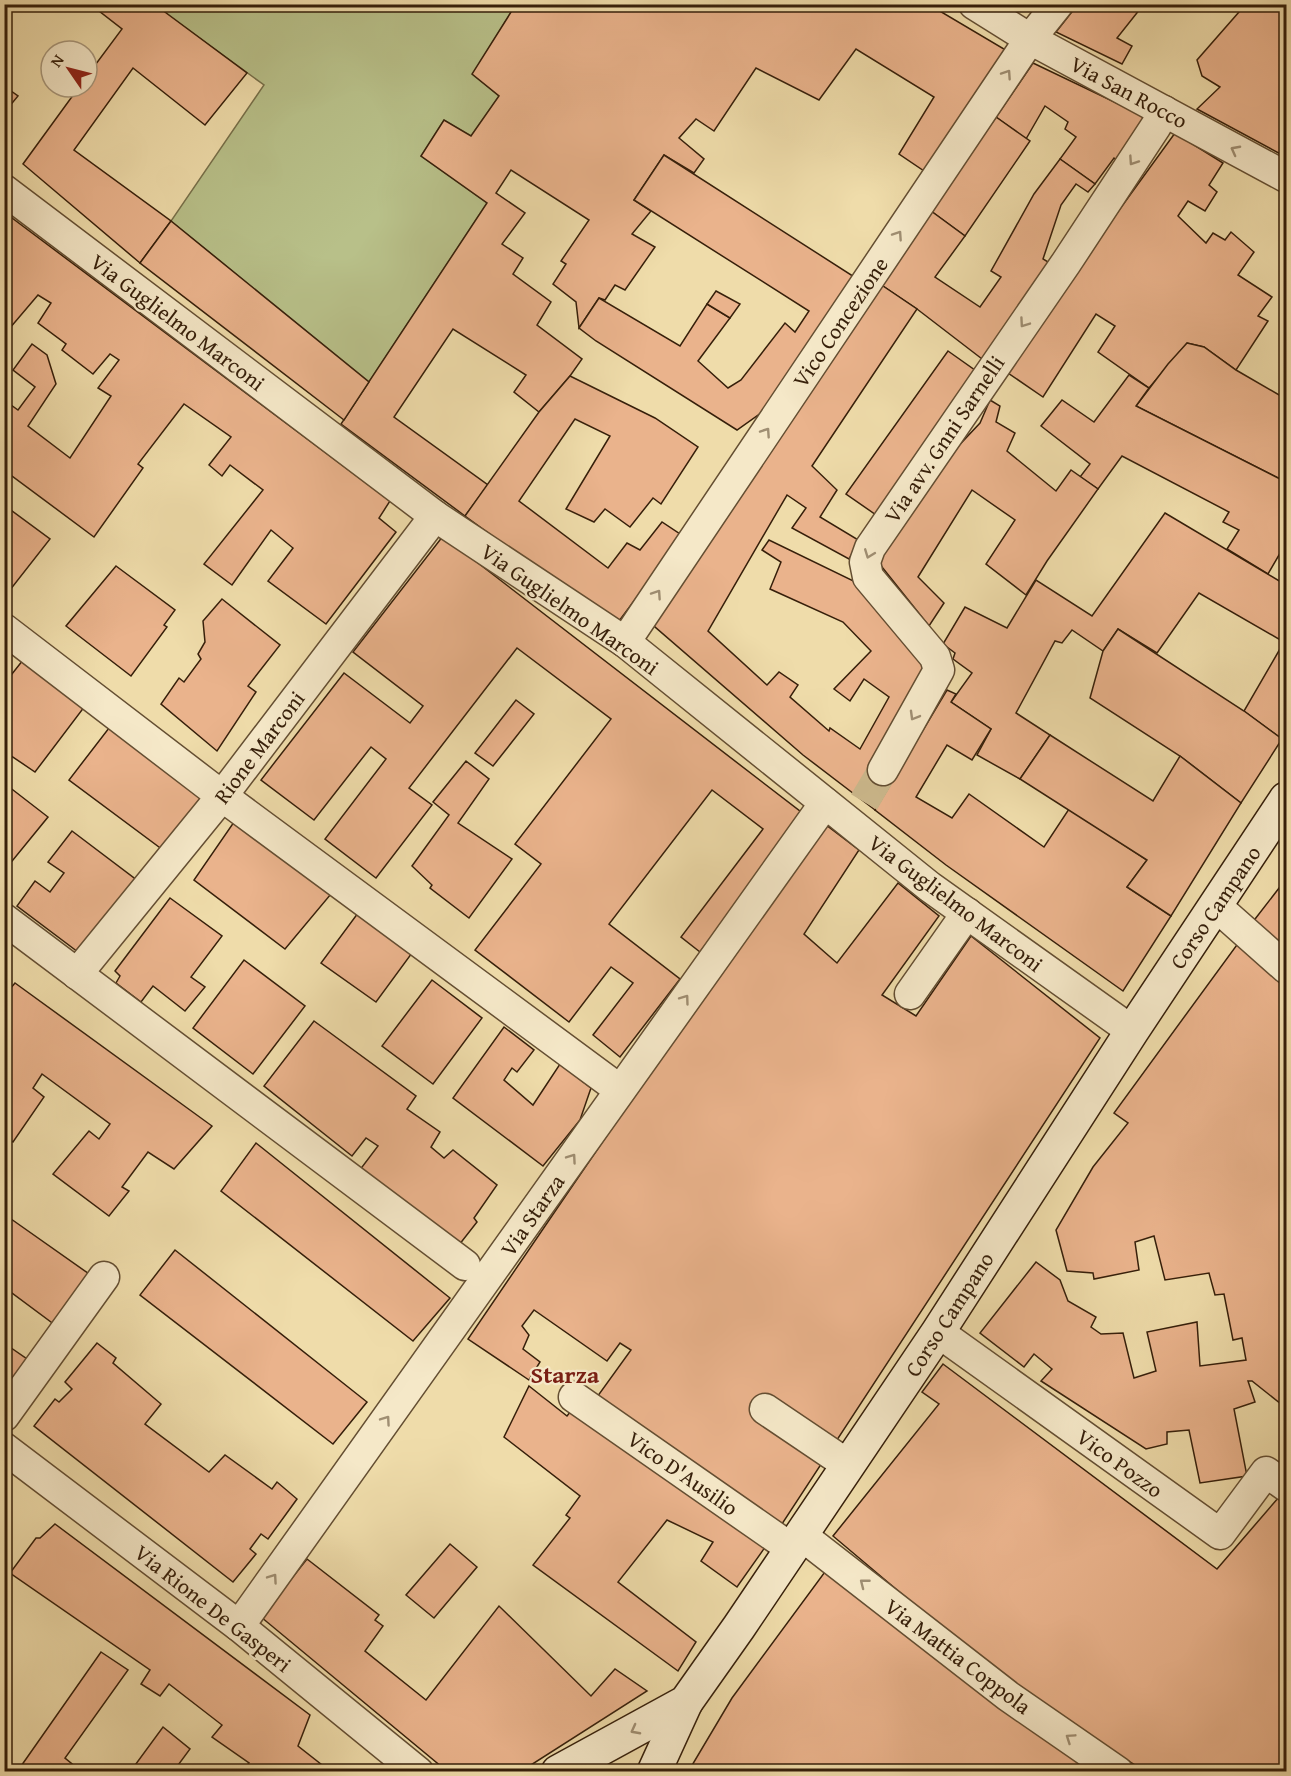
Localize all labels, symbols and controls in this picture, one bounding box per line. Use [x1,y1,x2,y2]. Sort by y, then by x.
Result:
north arrow [39,39,99,99]
street label: Via San Rocco [1065,48,1193,136]
text: N [44,49,70,72]
one-way arrow [1000,69,1011,80]
one-way arrow [1231,146,1241,157]
one-way arrow [1129,154,1140,165]
one-way arrow [891,231,902,242]
street label: Via Guglielmo Marconi [84,246,272,398]
street label: Vico Concezione [784,250,896,394]
one-way arrow [1020,316,1031,327]
street label: Via avv. Gnni Sarnelli [876,349,1012,529]
one-way arrow [759,428,770,439]
street label: Via Guglielmo Marconi [474,535,666,683]
one-way arrow [863,548,876,558]
one-way arrow [650,590,661,601]
street label: Rione Marconi [206,684,312,810]
one-way arrow [910,710,921,720]
street label: Via Guglielmo Marconi [862,827,1050,979]
street label: Corso Campano [1162,839,1268,975]
one-way arrow [678,995,689,1006]
one-way arrow [565,1154,576,1165]
street label: Via Starza [492,1167,572,1263]
street label: Corso Campano [897,1245,1001,1383]
district label: Starza [531,1357,600,1392]
one-way arrow [379,1415,390,1426]
street label: Vico Pozzo [1070,1421,1170,1505]
street label: Vico D'Ausilio [621,1423,745,1523]
street label: Via Rione De Gasperi [128,1536,298,1680]
one-way arrow [266,1574,277,1585]
one-way arrow [860,1580,871,1591]
street label: Via Mattia Coppola [878,1590,1038,1722]
one-way arrow [630,1723,641,1734]
one-way arrow [1065,1734,1076,1745]

